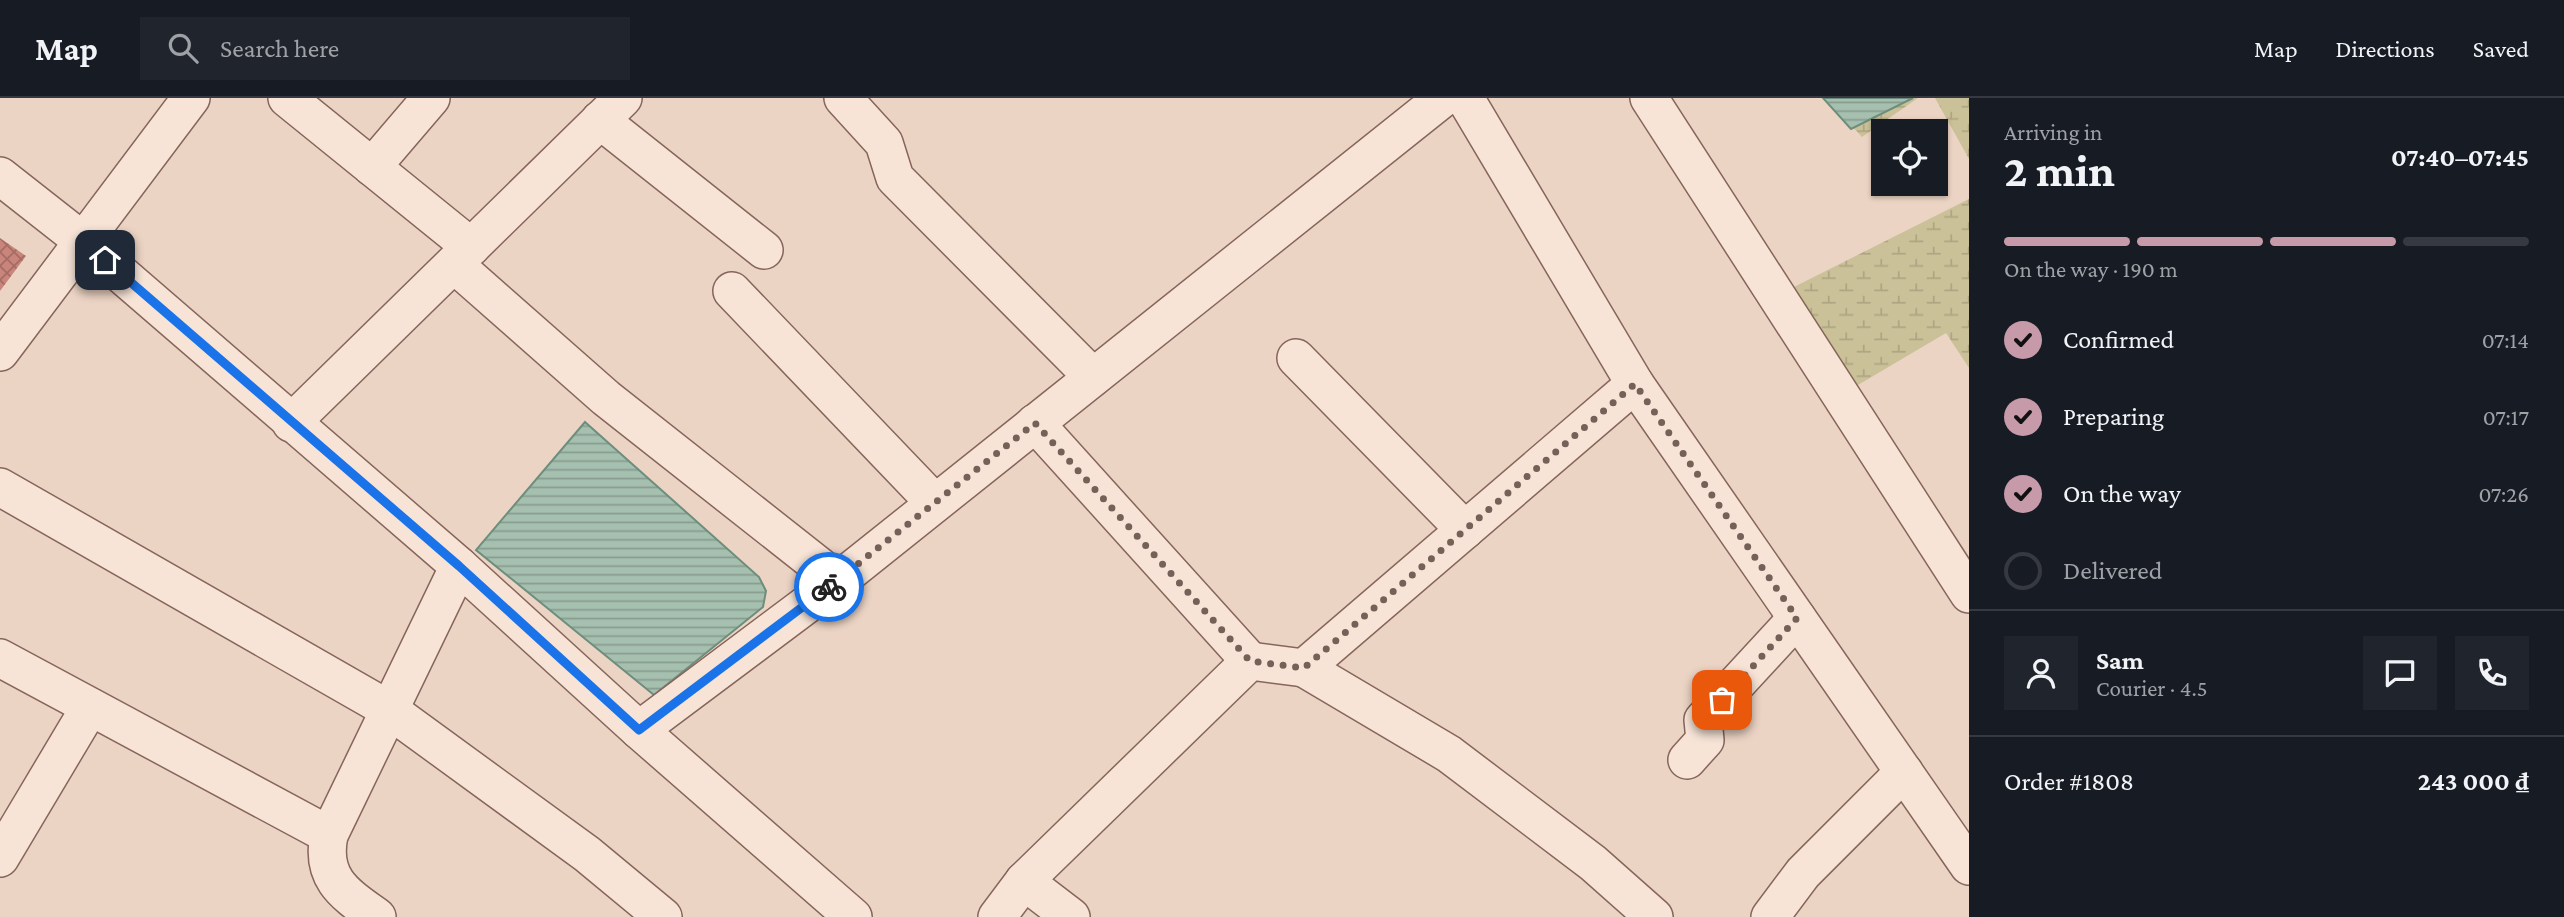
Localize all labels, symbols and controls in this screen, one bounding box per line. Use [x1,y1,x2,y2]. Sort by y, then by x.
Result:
search box [140,17,630,80]
icon: search [164,29,202,67]
text: Map [35,30,98,67]
text: Search here [220,34,339,63]
text: Map [2254,35,2298,62]
text: Directions [2336,35,2435,62]
text: Saved [2473,35,2529,62]
map controls [1871,119,1948,196]
button: locate [1871,119,1948,196]
text: Arriving in [2004,119,2102,145]
text: 07:40–07:45 [2391,143,2529,172]
text: 2 min [2004,145,2115,196]
pin [75,230,135,290]
icon: home [86,241,124,279]
text: On the way · 190 m [2004,256,2178,282]
icon: check [2004,321,2042,359]
text: Confirmed [2063,325,2174,354]
text: 07:14 [2482,327,2529,353]
icon: check [2004,398,2042,436]
text: Preparing [2063,402,2164,431]
text: 07:17 [2483,404,2529,430]
icon: check [2004,475,2042,513]
text: On the way [2063,479,2181,508]
text: 07:26 [2478,481,2529,507]
courier [794,552,864,622]
text: Delivered [2063,556,2162,585]
icon: bike [810,568,848,606]
button: person [2004,636,2078,710]
button: chat [2363,636,2437,710]
button: phone [2455,636,2529,710]
text: Sam [2096,646,2144,675]
pin [1692,670,1752,730]
text: Courier · 4.5 [2096,675,2208,701]
icon: bag [1703,681,1741,719]
text: Order #1808 [2004,767,2134,796]
text: 243 000 ₫ [2418,767,2529,796]

